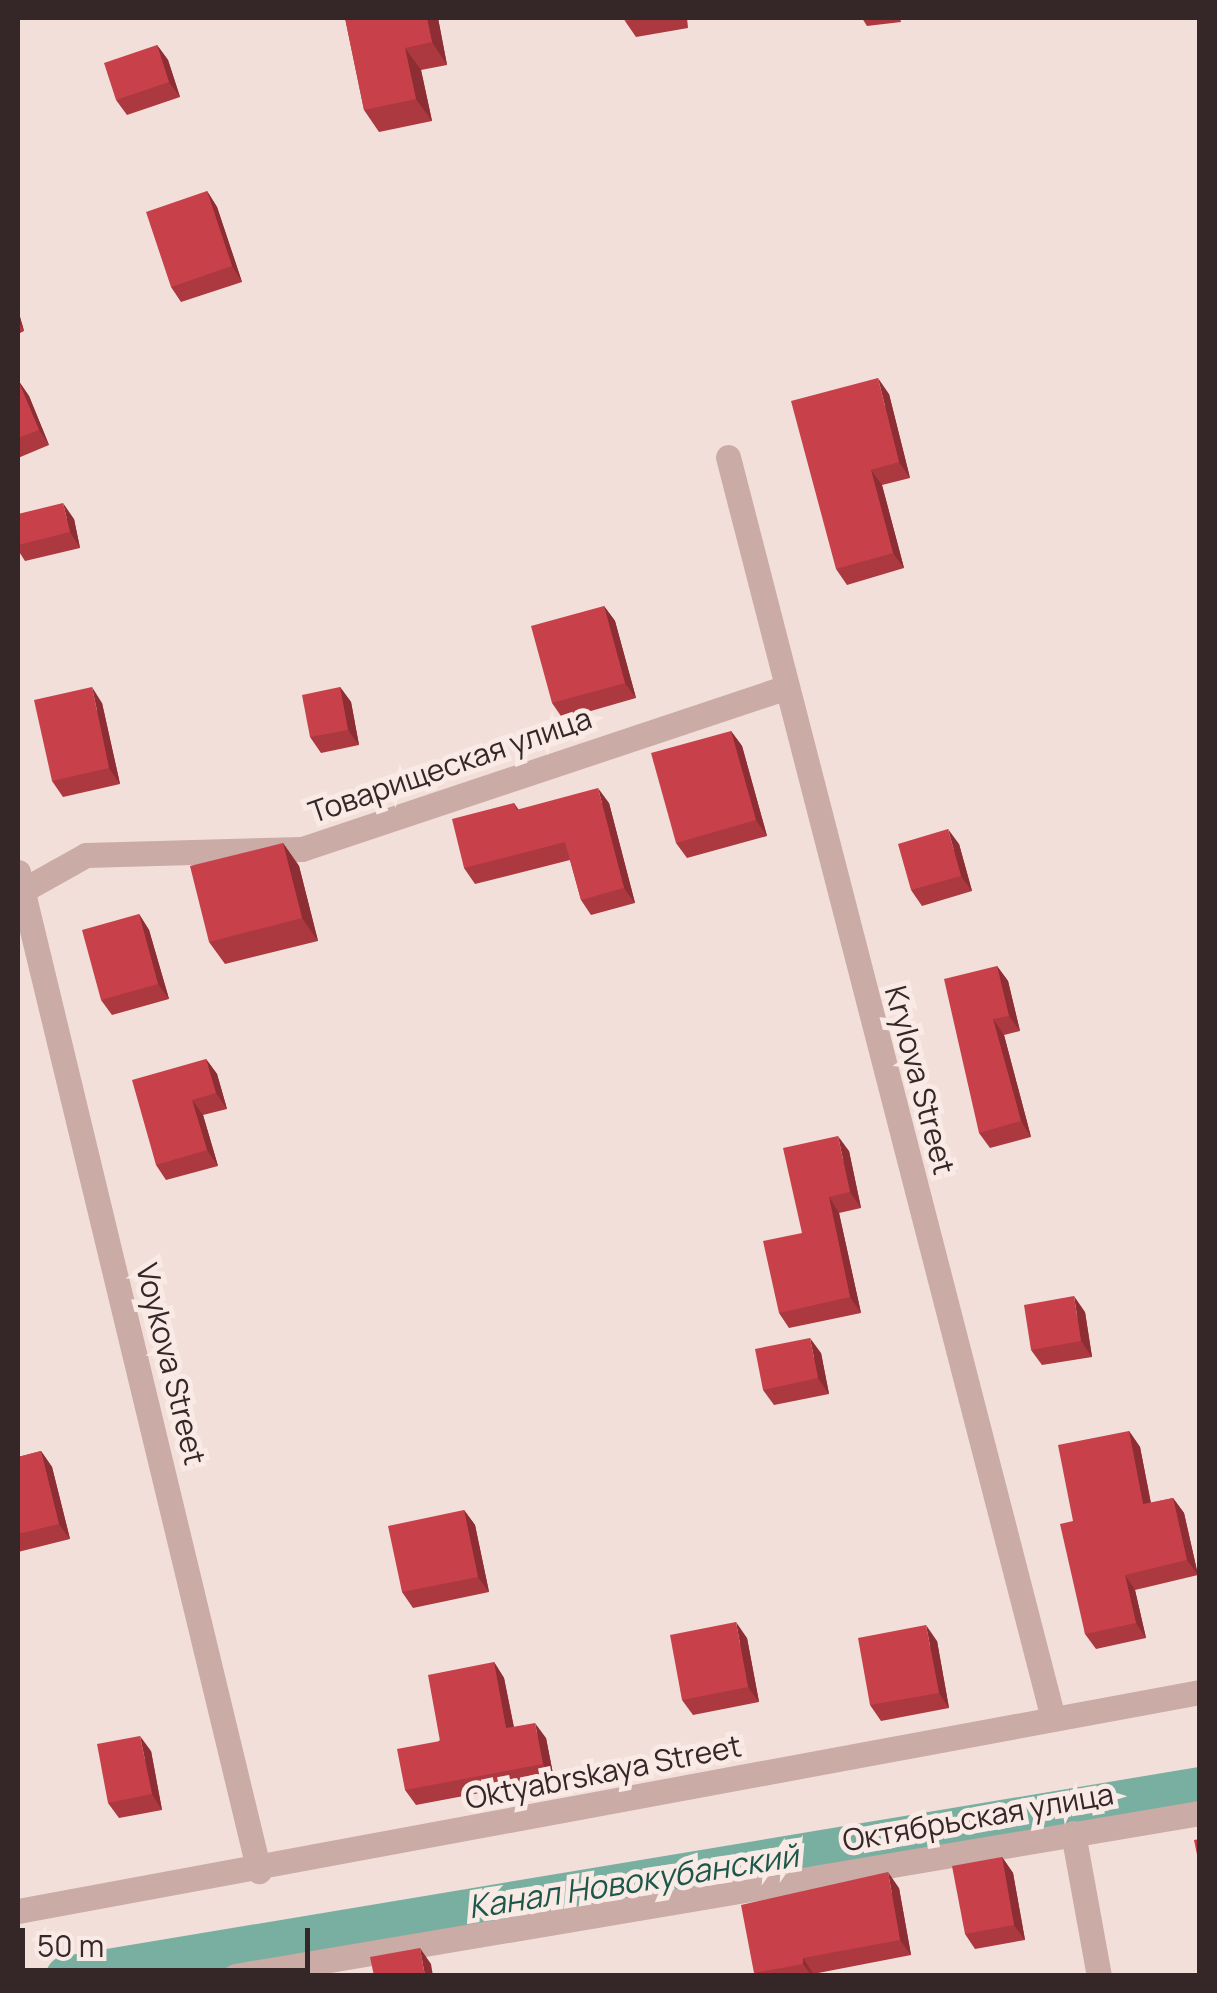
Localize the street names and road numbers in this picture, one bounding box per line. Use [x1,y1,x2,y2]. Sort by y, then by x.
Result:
street label: Товарищеская улица [304,700,596,830]
street label: Krylova Street [878,982,962,1178]
street label: Voykova Street [129,1260,213,1468]
street label: Oktyabrskaya Street [462,1728,744,1816]
street label: Октябрьская улица [840,1775,1116,1859]

